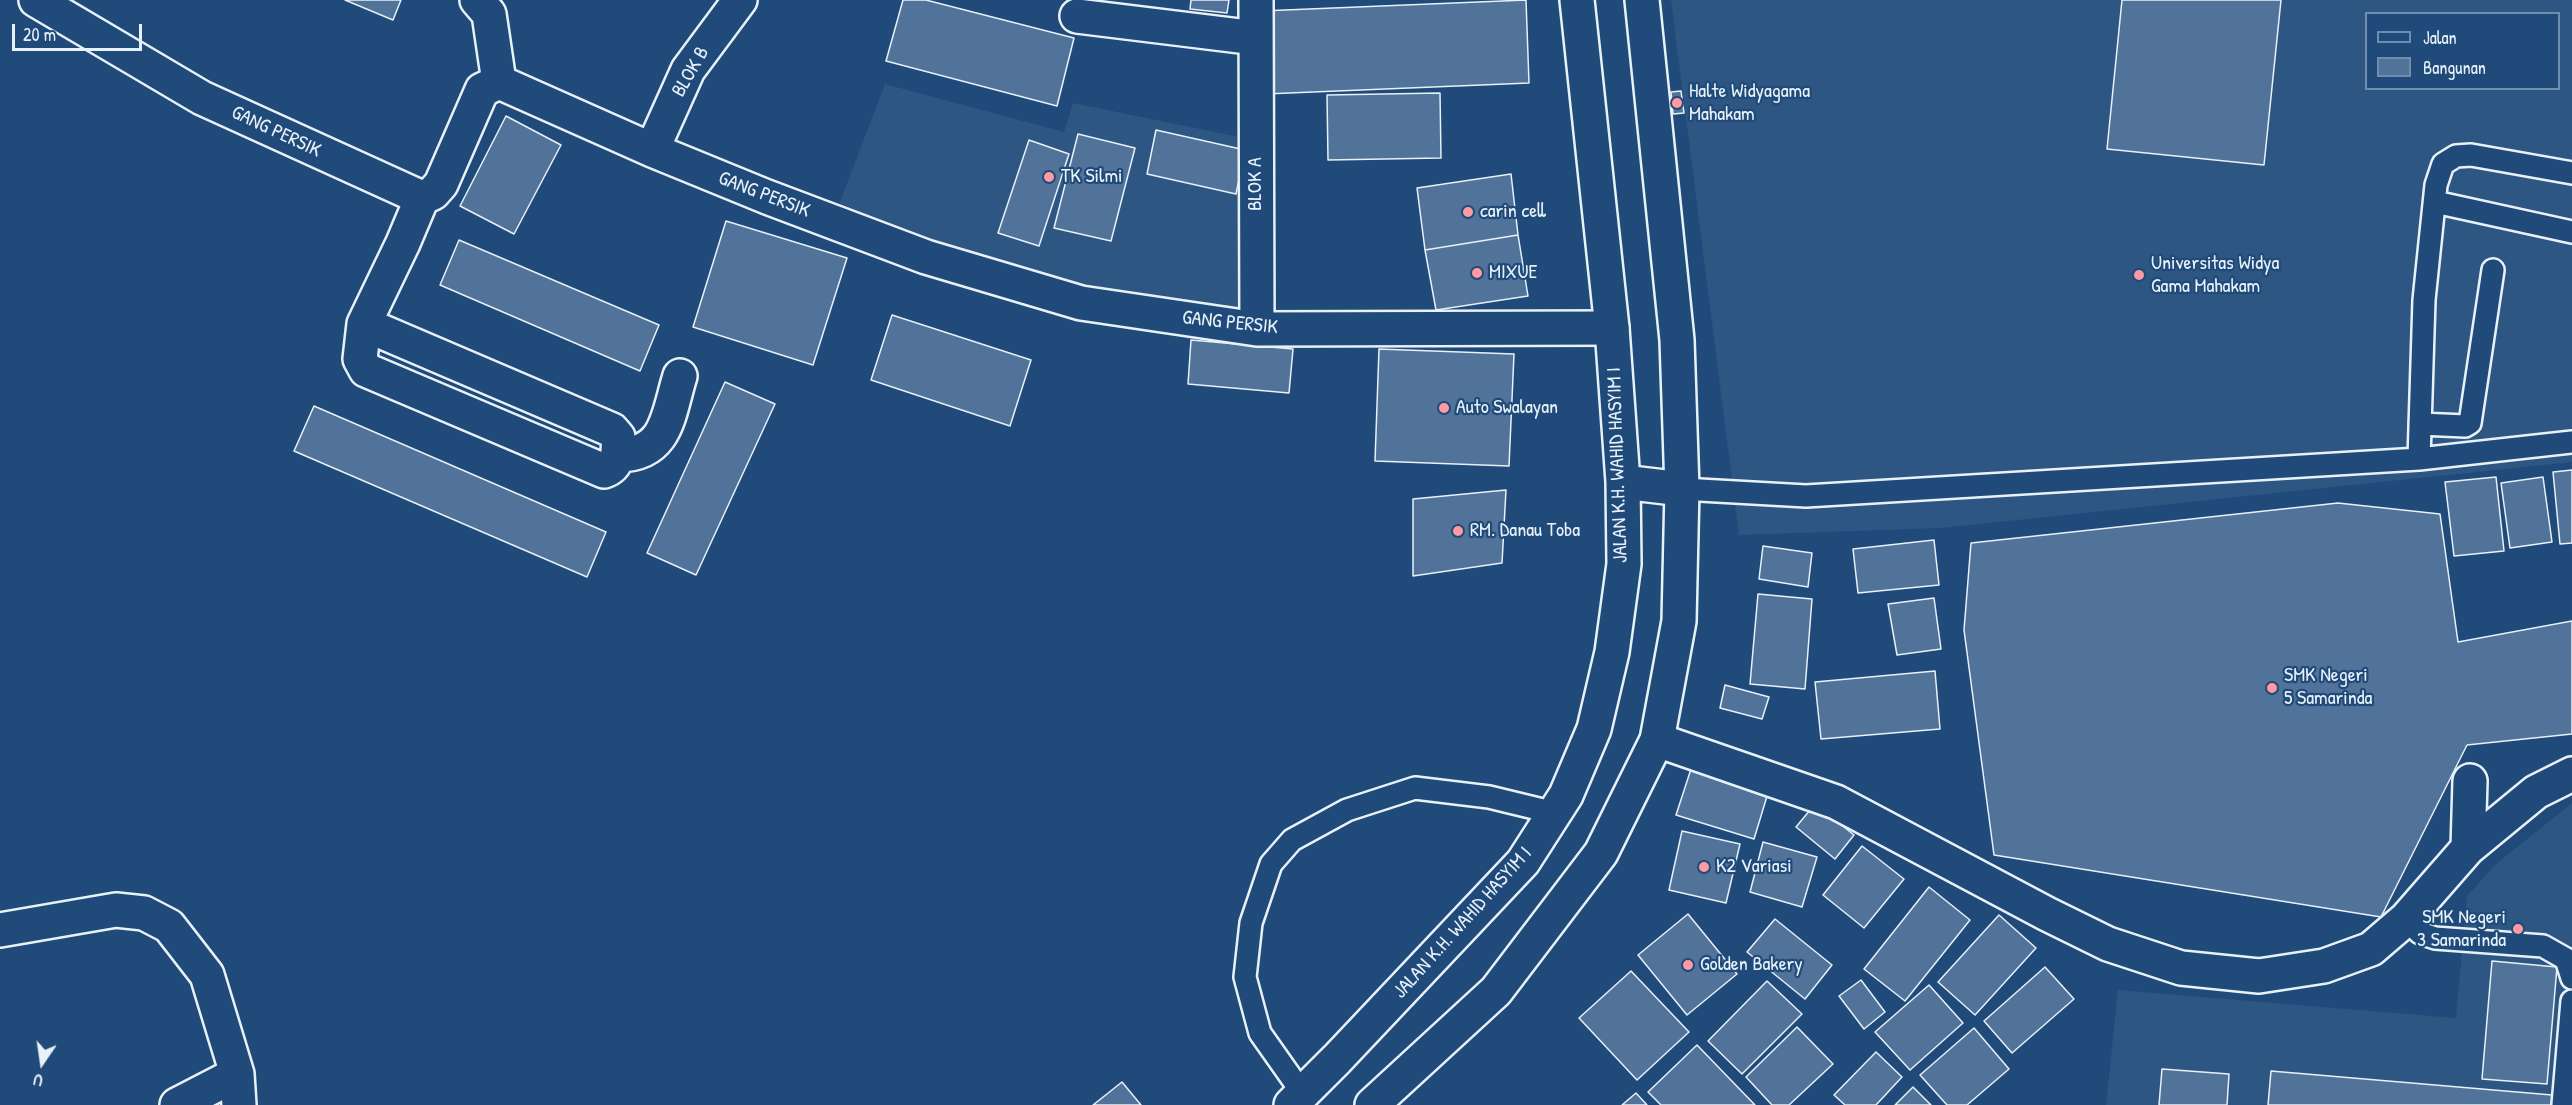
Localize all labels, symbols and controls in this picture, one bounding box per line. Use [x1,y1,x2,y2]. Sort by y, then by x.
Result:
scale bar [15,12,146,50]
legend [2365,12,2560,90]
text: 20 m [23,22,56,47]
text: Jalan [2423,25,2457,50]
street label: BLOK B [667,43,715,101]
text: Bangunan [2423,55,2486,80]
place label: Halte Widyagama Mahakam [1689,80,1810,127]
marker: Halte Widyagama Mahakam [1670,96,1684,110]
street label: GANG PERSIK [227,101,325,163]
street label: BLOK A [1244,157,1268,211]
place label: TK Silmi [1061,165,1122,189]
street label: GANG PERSIK [715,167,813,223]
marker: TK Silmi [1042,170,1056,184]
place label: carin cell [1480,200,1546,224]
marker: carin cell [1461,205,1475,219]
place label: Universitas Widya Gama Mahakam [2151,252,2279,299]
place label: MIXUE [1489,261,1537,285]
marker: MIXUE [1470,266,1484,280]
marker: Universitas Widya Gama Mahakam [2132,268,2146,282]
street label: GANG PERSIK [1181,306,1279,340]
street label: JALAN K.H. WAHID HASYIM I [1603,367,1633,563]
place label: Auto Swalayan [1456,396,1558,420]
marker: Auto Swalayan [1437,401,1451,415]
place label: RM. Danau Toba [1470,519,1580,543]
marker: RM. Danau Toba [1451,524,1465,538]
place label: SMK Negeri 5 Samarinda [2284,664,2372,711]
marker: SMK Negeri 5 Samarinda [2265,681,2279,695]
street label: JALAN K.H. WAHID HASYIM I [1389,842,1537,1004]
place label: K2 Variasi [1716,855,1792,879]
marker: K2 Variasi [1697,860,1711,874]
place label: SMK Negeri 3 Samarinda [2417,906,2506,953]
marker: SMK Negeri 3 Samarinda [2511,922,2525,936]
place label: Golden Bakery [1700,953,1803,977]
marker: Golden Bakery [1681,958,1695,972]
north arrow [12,1033,72,1093]
text: U [31,1069,45,1092]

